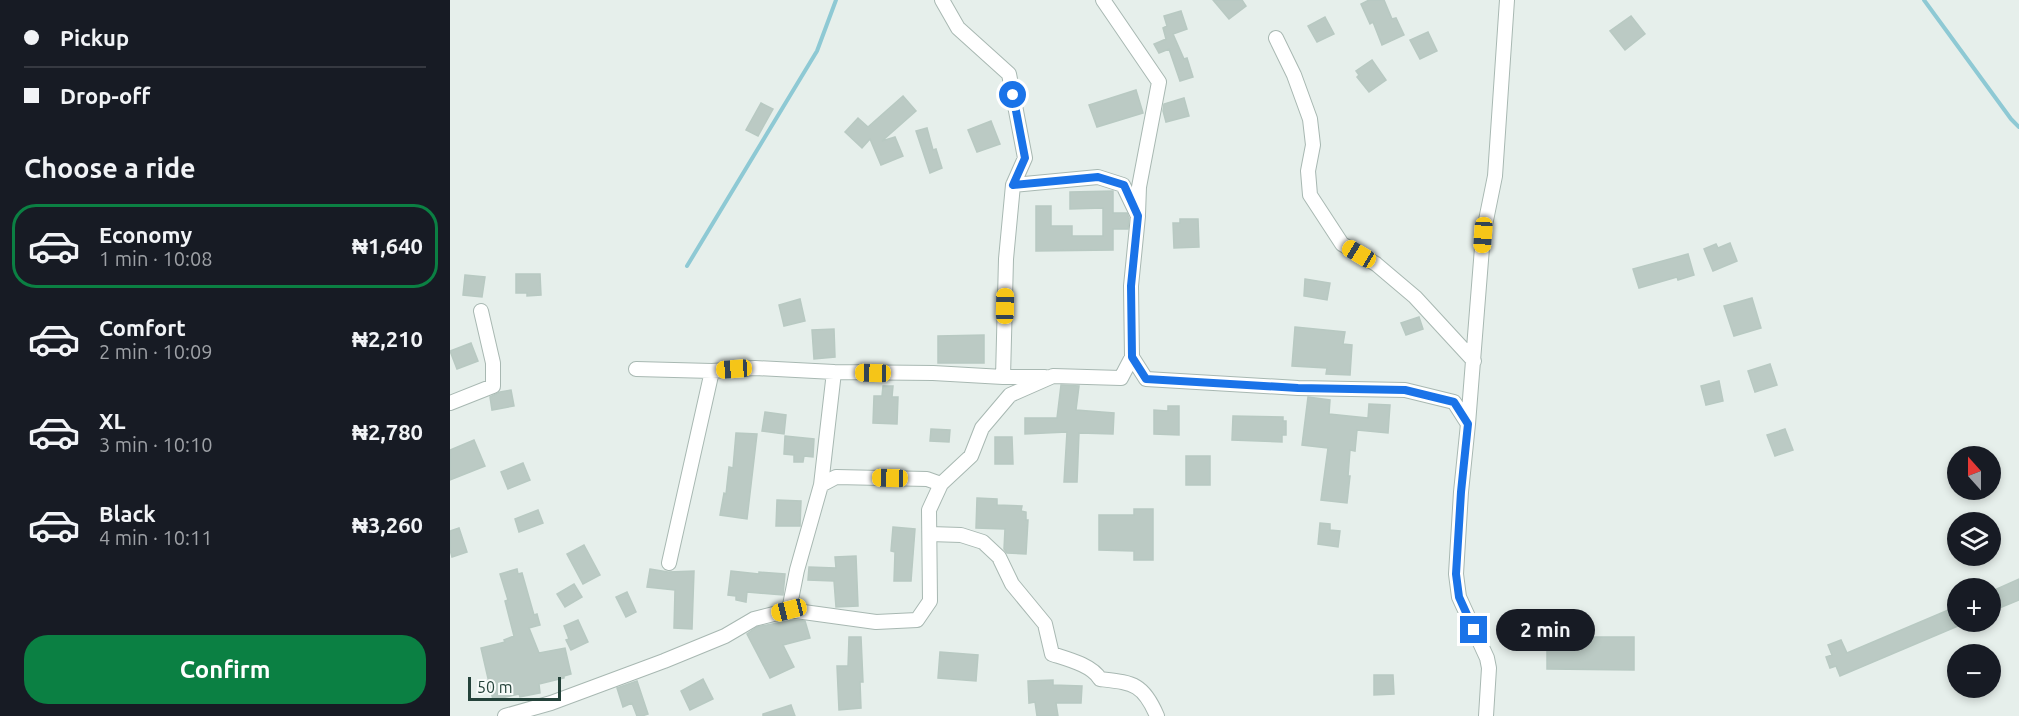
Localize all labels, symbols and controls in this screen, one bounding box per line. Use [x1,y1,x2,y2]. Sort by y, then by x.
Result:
text: Pickup [60,25,129,50]
route start [999,81,1026,108]
text: Drop-off [60,83,150,108]
text: Choose a ride [24,153,196,183]
car [1473,216,1493,254]
icon: car [27,219,81,273]
text: Economy [99,222,192,247]
text: ₦1,640 [352,233,423,258]
car [1339,237,1379,271]
text: 1 min · 10:08 [99,247,213,270]
car [996,288,1014,324]
icon: car [27,312,81,366]
text: Comfort [99,315,186,340]
text: ₦2,210 [352,326,423,351]
text: 2 min · 10:09 [99,340,213,363]
car [715,359,753,379]
car [855,364,891,382]
icon: car [27,405,81,459]
text: XL [99,408,126,433]
text: ₦2,780 [352,419,423,444]
text: 3 min · 10:10 [99,433,213,456]
north arrow [1947,446,2001,500]
map controls [1947,446,2001,698]
car [872,469,908,487]
icon: car [27,498,81,552]
text: Black [99,501,156,526]
text: ₦3,260 [352,512,423,537]
button: layers [1947,512,2001,566]
text: 4 min · 10:11 [99,526,213,549]
button: + [1947,578,2001,632]
car [769,597,809,623]
callout: 2 min [1495,609,1594,651]
route end [1460,616,1487,643]
text: 2 min [1520,618,1571,641]
button: Confirm [24,635,426,704]
button: − [1947,644,2001,698]
scale bar [468,674,561,702]
text: 50 m [477,678,513,696]

